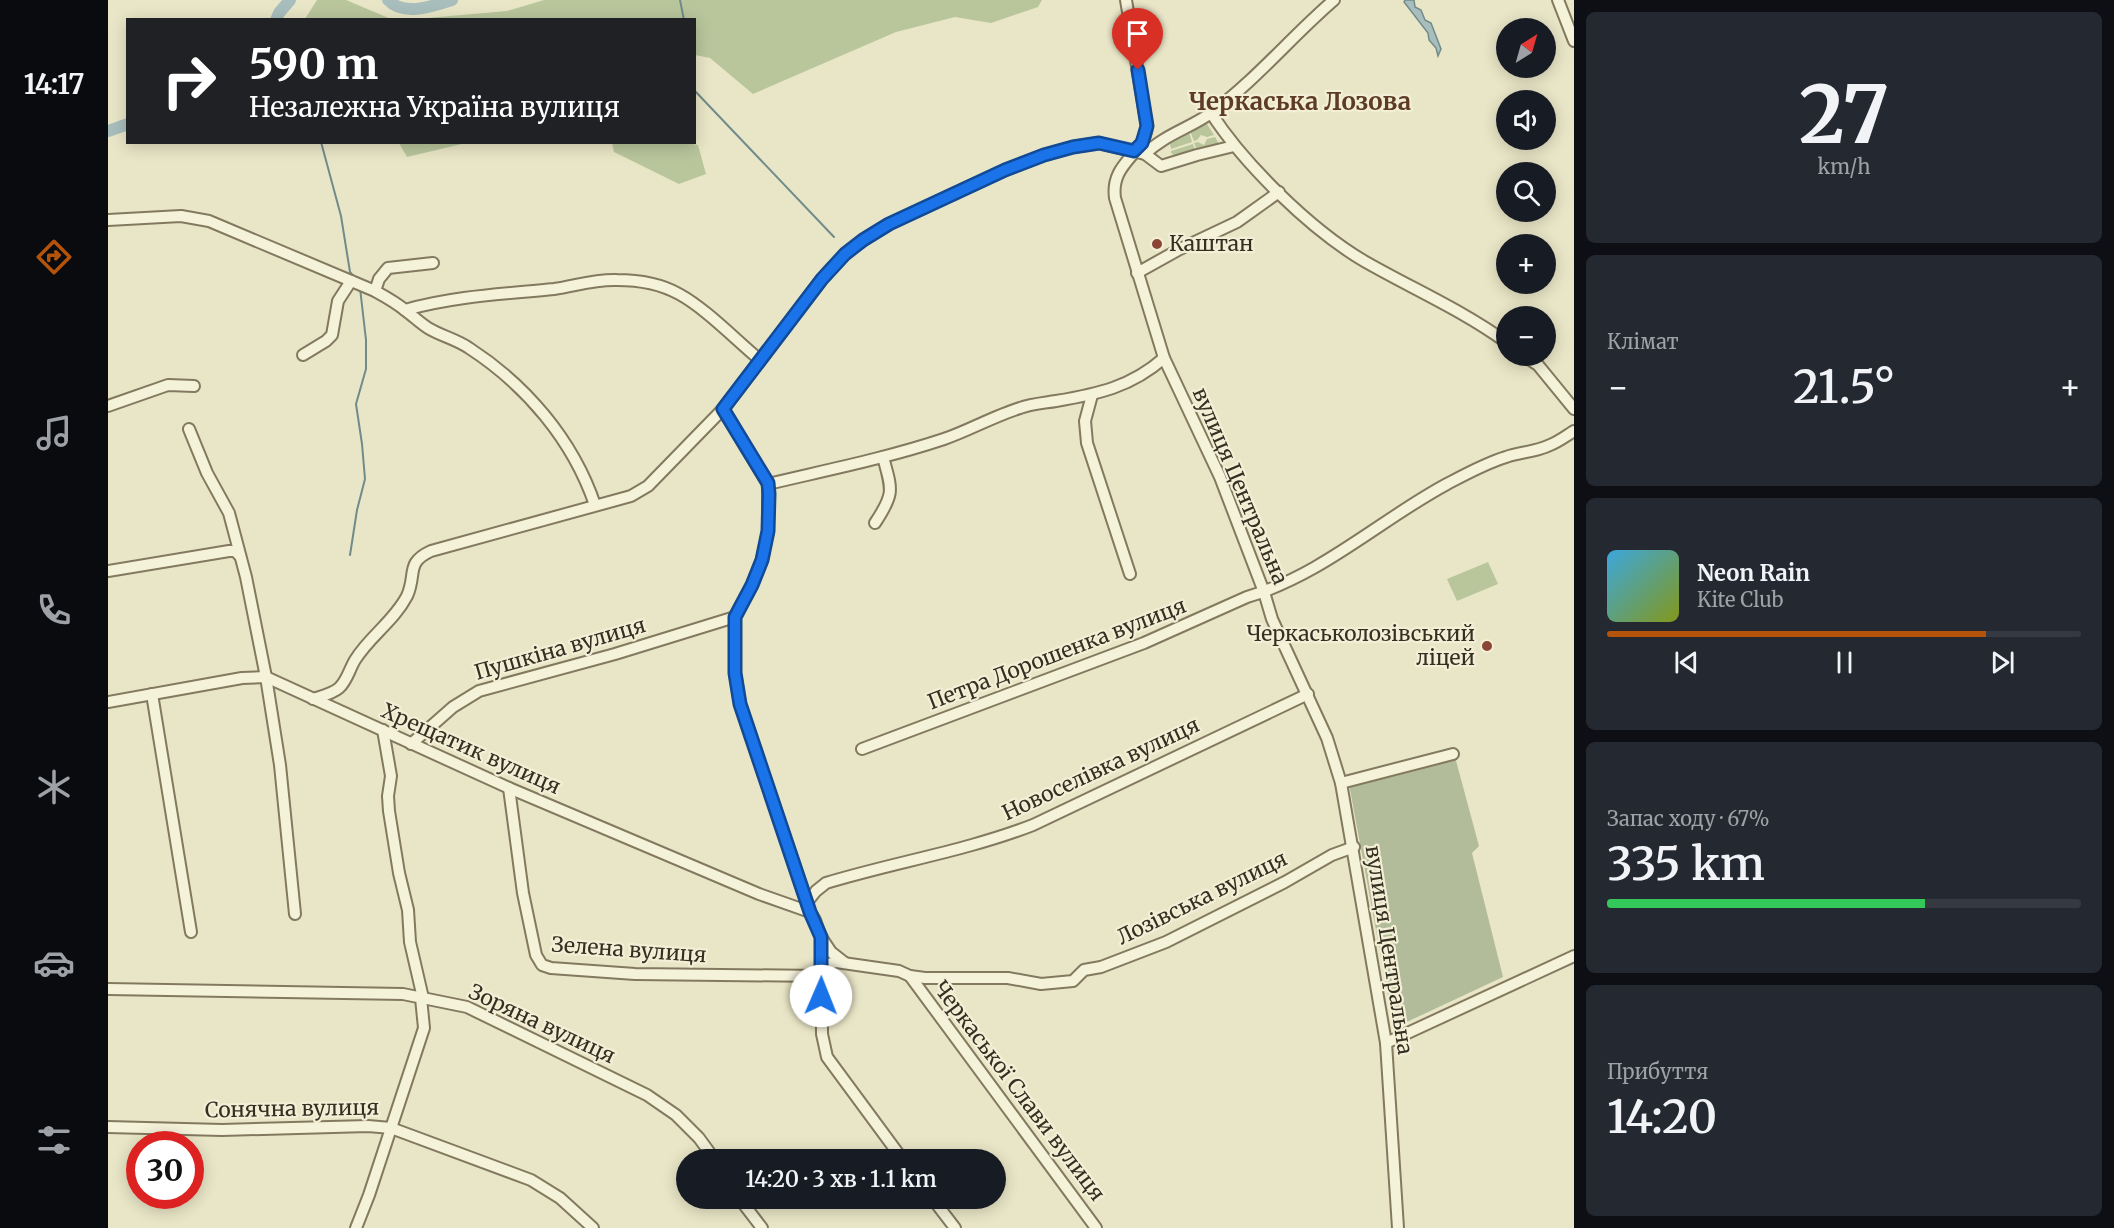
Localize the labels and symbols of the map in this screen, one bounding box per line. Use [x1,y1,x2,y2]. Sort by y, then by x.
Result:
pin [1112,8,1163,70]
north arrow [1496,18,1556,78]
district label: Черкаська Лозова [1189,86,1411,117]
place label: Каштан [1169,230,1253,257]
marker: Каштан [1150,237,1164,251]
street label: вулиця Центральна [1187,383,1294,588]
street label: Петра Дорошенка вулиця [924,592,1190,715]
street label: Пушкіна вулиця [471,611,649,686]
place label: Черкаськолозівський ліцей [1247,620,1475,671]
marker: Черкаськолозівський ліцей [1480,639,1494,653]
street label: Хрещатик вулиця [377,697,565,800]
street label: Новоселівка вулиця [998,711,1204,826]
street label: вулиця Центральна [1360,843,1419,1056]
street label: Лозівська вулиця [1112,845,1291,950]
street label: Зелена вулиця [551,931,708,968]
position arrow [789,964,853,1028]
street label: Черкаської Слави вулиця [928,975,1111,1206]
street label: Зоряна вулиця [465,978,620,1069]
street label: Сонячна вулиця [205,1093,379,1124]
speed limit sign: 30 [126,1131,204,1209]

